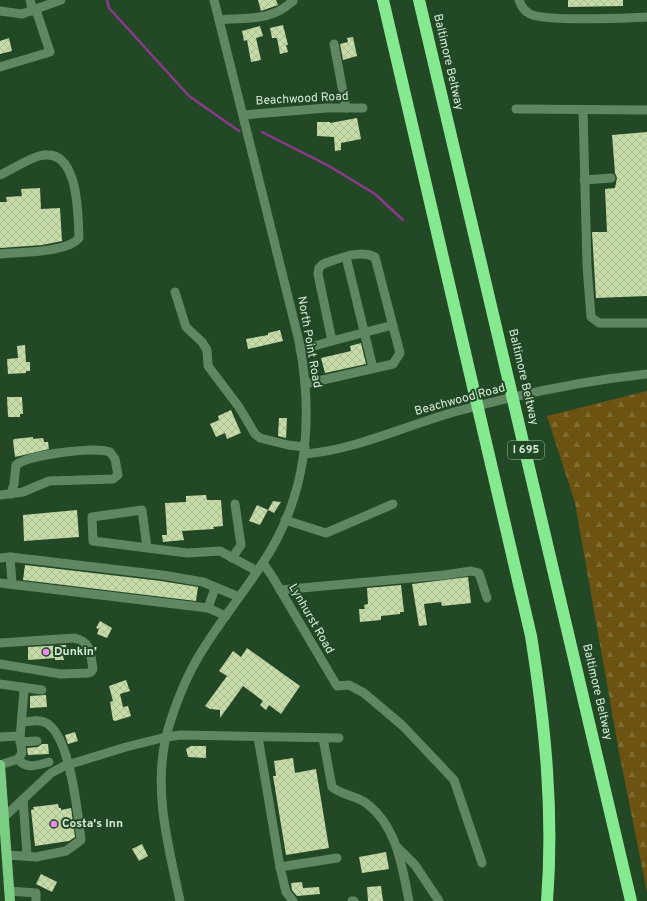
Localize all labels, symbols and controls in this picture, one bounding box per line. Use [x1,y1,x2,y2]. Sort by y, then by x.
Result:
street label: Baltimore Beltway [429,12,467,112]
street label: Beachwood Road [255,89,349,109]
street label: North Point Road [293,295,325,389]
street label: Baltimore Beltway [504,327,542,427]
street label: Beachwood Road [413,380,507,420]
road number: I 695 [508,441,544,459]
street label: Lynhurst Road [285,581,337,657]
street label: Baltimore Beltway [578,642,616,742]
place label: Dunkin' [54,644,97,660]
marker: Dunkin' [41,647,51,657]
place label: Costa's Inn [62,816,123,832]
marker: Costa's Inn [49,819,59,829]

